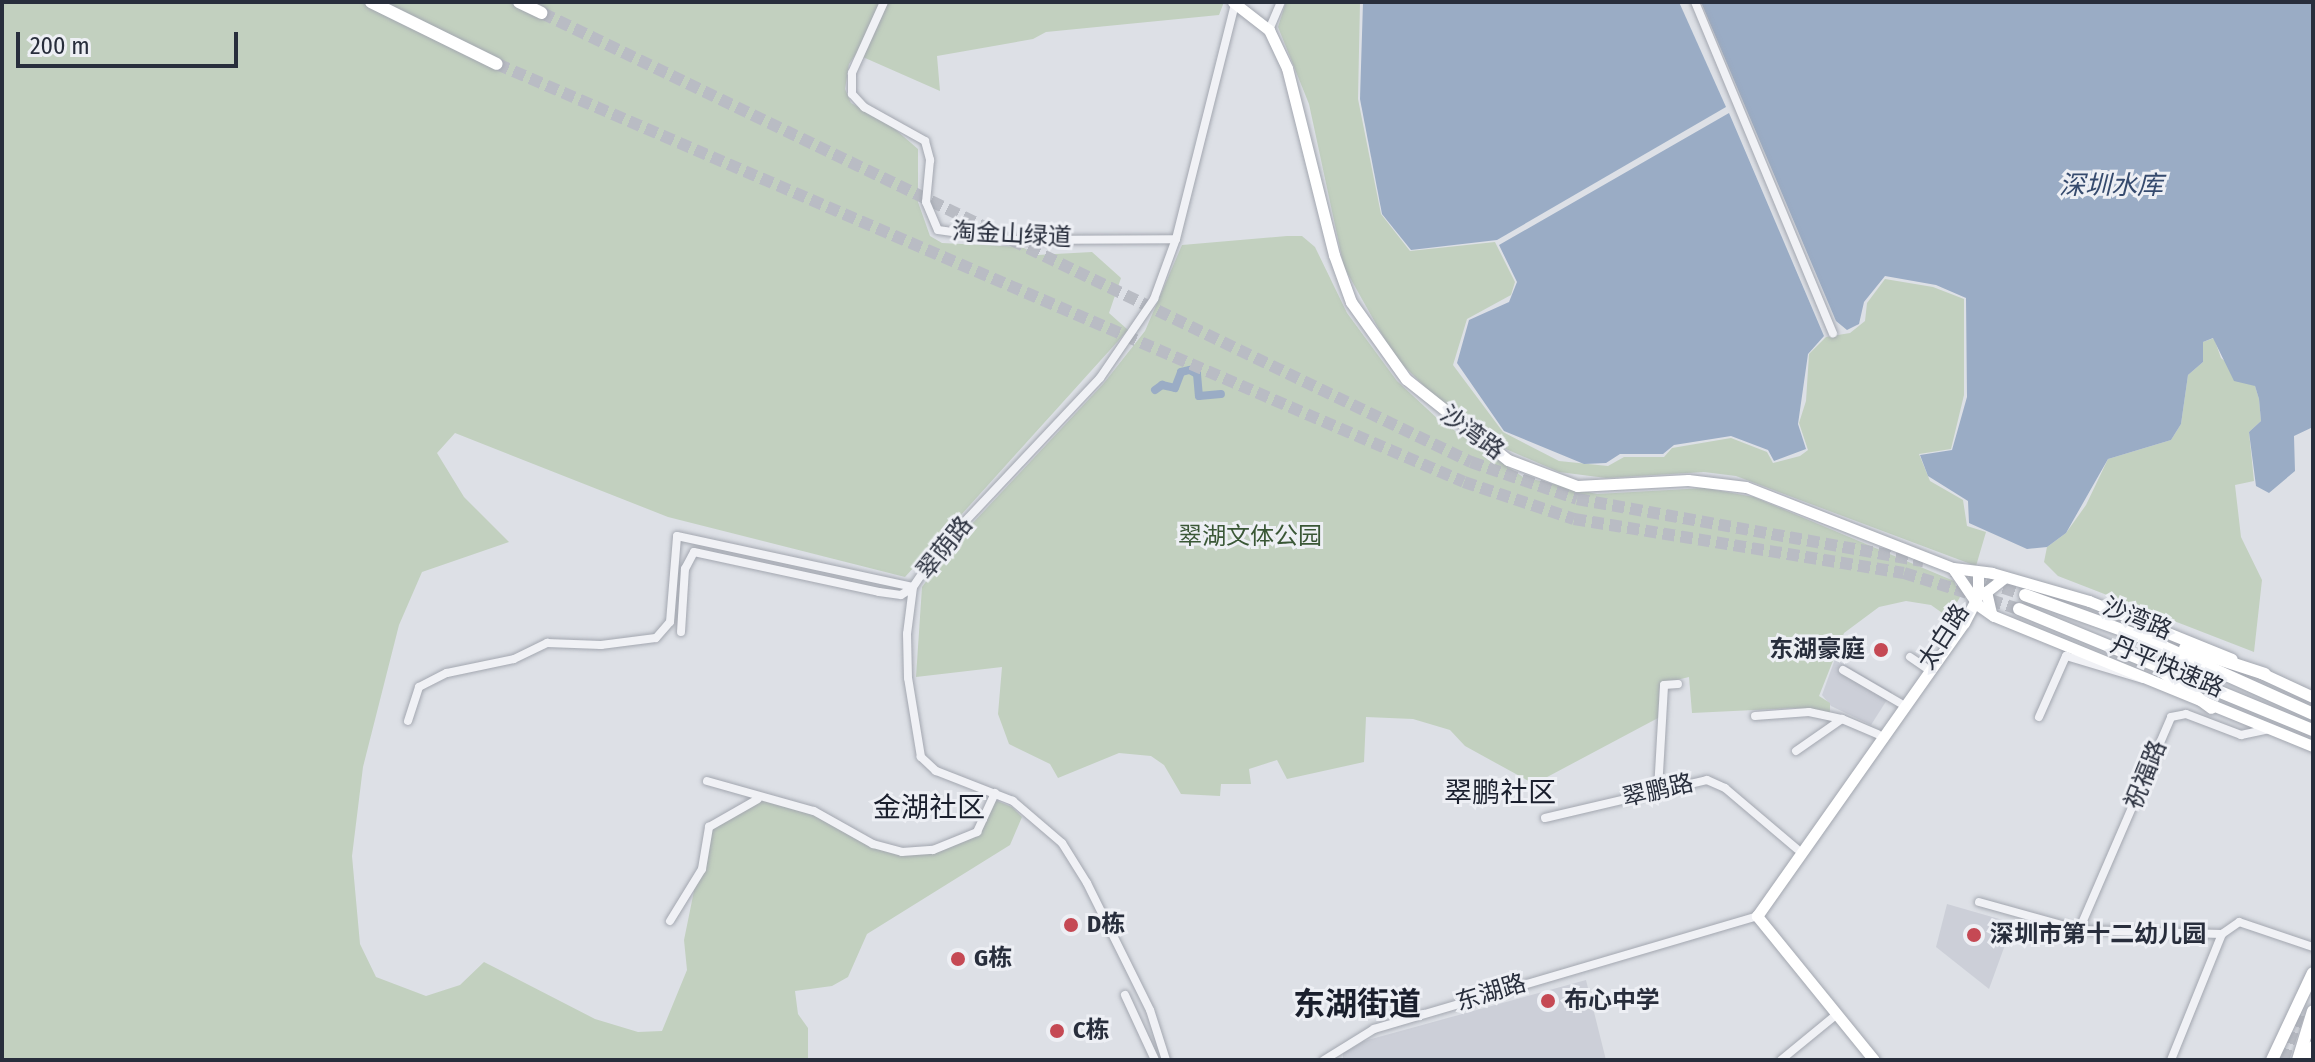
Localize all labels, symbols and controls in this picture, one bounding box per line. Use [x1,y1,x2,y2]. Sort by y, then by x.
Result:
scale bar [20,16,242,66]
text: 200 m [30,32,90,60]
water label: 深圳水库 [2059,170,2163,202]
street label: 淘金山绿道 [951,217,1073,253]
street label: 沙湾路 [1434,400,1510,466]
street label: 翠荫路 [911,511,979,585]
park label: 翠湖文体公园 [1178,523,1322,551]
street label: 沙湾路 [2098,592,2176,646]
street label: 太白路 [1912,599,1976,675]
street label: 丹平快速路 [2106,630,2228,704]
place label: 东湖豪庭 [1769,636,1865,664]
marker: 东湖豪庭 [1872,641,1890,659]
street label: 祝福路 [2119,736,2173,814]
street label: 翠鹏路 [1620,769,1696,813]
district label: 翠鹏社区 [1444,776,1556,810]
district label: 金湖社区 [873,791,985,825]
place label: D栋 [1087,911,1125,939]
marker: D栋 [1062,916,1080,934]
place label: 深圳市第十二幼儿园 [1990,921,2206,949]
marker: 深圳市第十二幼儿园 [1965,926,1983,944]
place label: G栋 [974,945,1012,973]
marker: G栋 [949,950,967,968]
street label: 东湖路 [1452,969,1530,1017]
district label: 东湖街道 [1293,985,1421,1023]
place label: 布心中学 [1564,987,1660,1015]
marker: 布心中学 [1539,992,1557,1010]
place label: C栋 [1073,1017,1110,1045]
marker: C栋 [1048,1022,1066,1040]

